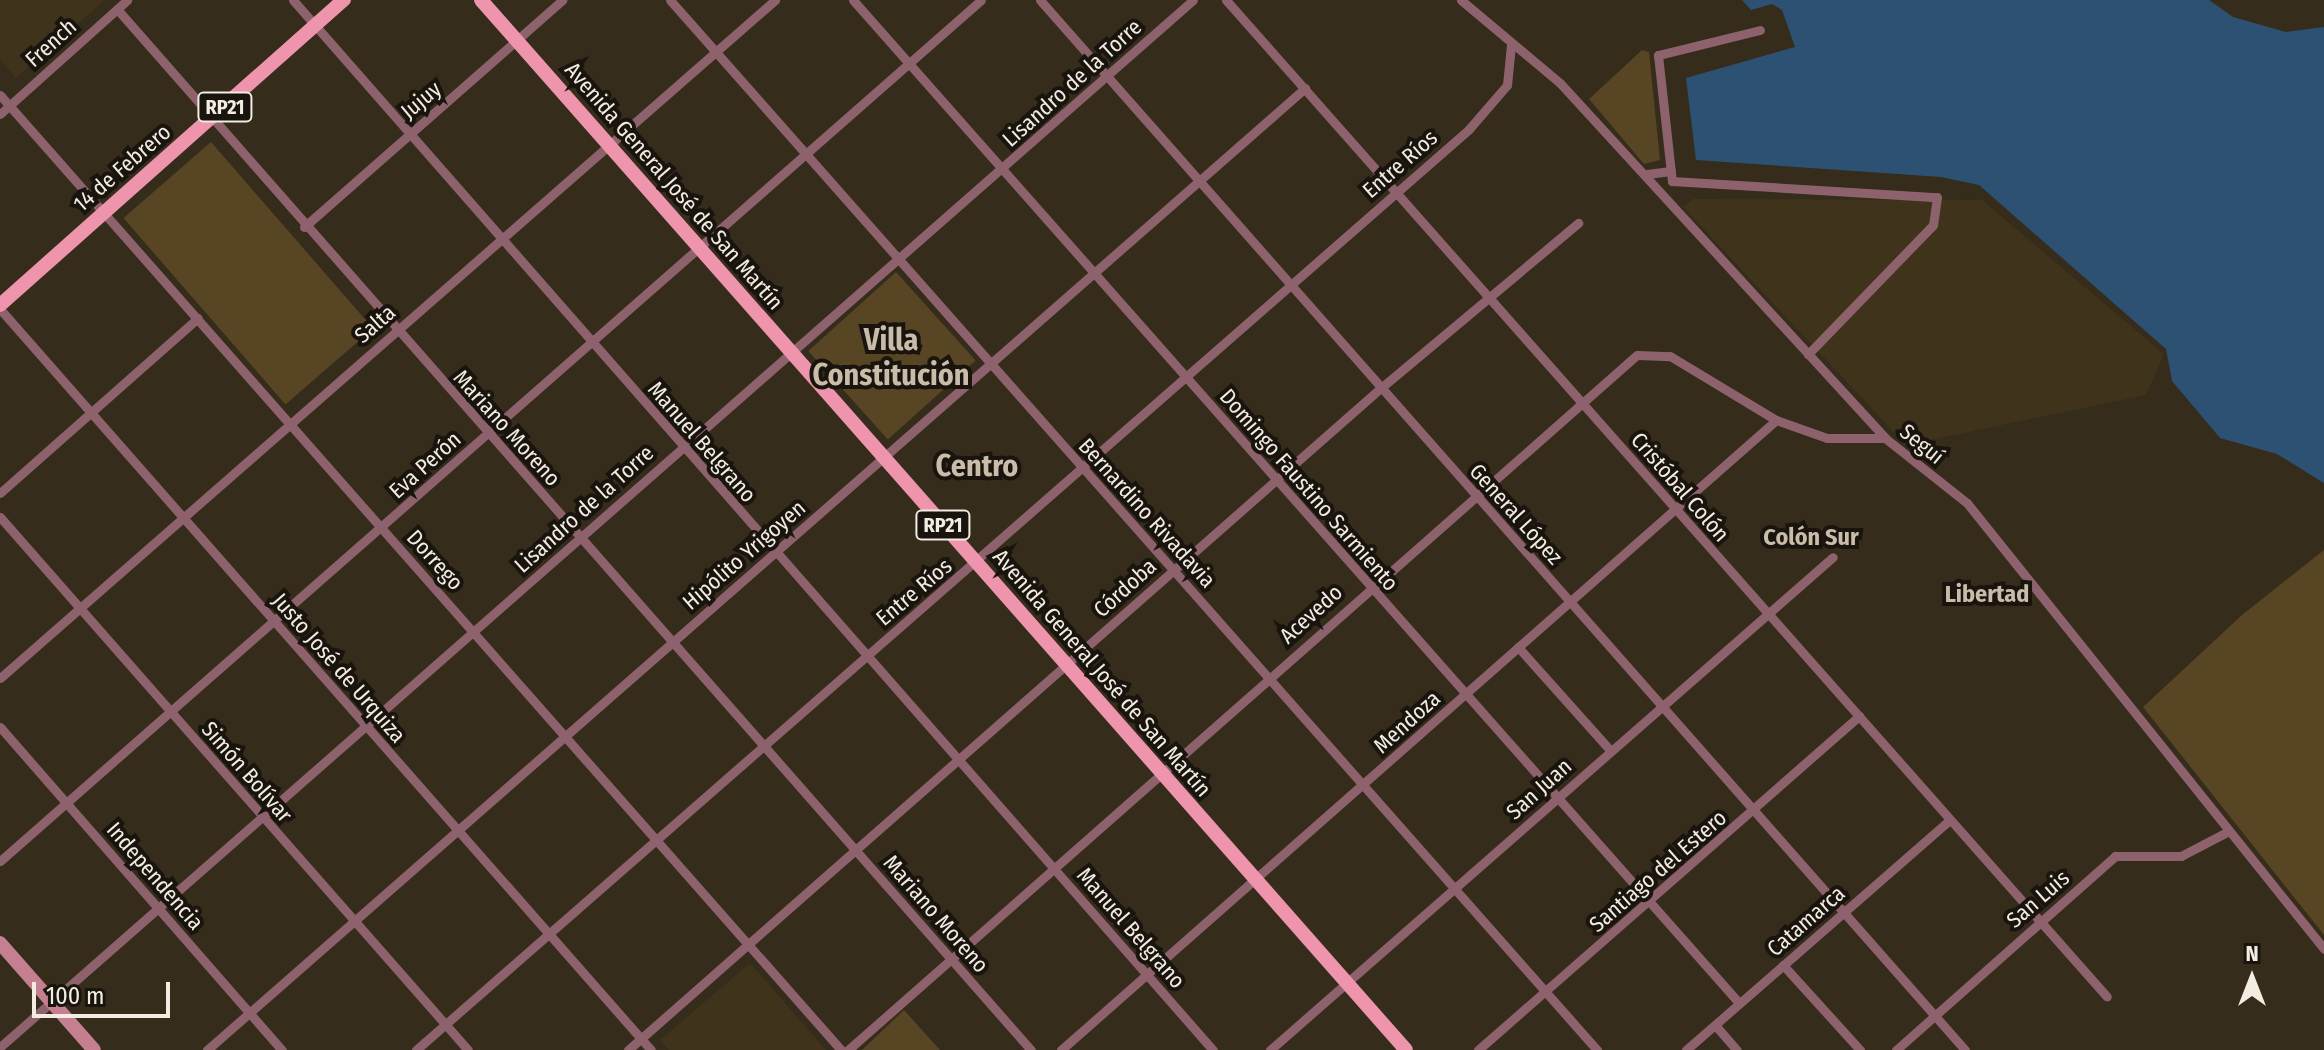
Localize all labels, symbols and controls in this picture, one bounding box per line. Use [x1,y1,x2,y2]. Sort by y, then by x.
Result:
street label: French [20,13,82,73]
street label: Lisandro de la Torre [997,14,1147,152]
street label: Avenida General José de San Martín [559,57,789,315]
street label: Jujuy [396,76,446,124]
road number: RP21 [197,91,253,123]
street label: 14 de Febrero [68,119,176,217]
street label: Entre Ríos [1357,124,1443,204]
street label: Salta [349,299,401,349]
district label: Villa Constitución [812,322,970,392]
street label: Mariano Moreno [448,365,566,491]
street label: Manuel Belgrano [642,376,762,508]
street label: Domingo Faustino Sarmiento [1214,384,1404,596]
street label: Seguí [1895,418,1949,470]
street label: Eva Perón [384,426,466,504]
street label: Cristóbal Colón [1625,427,1735,547]
street label: Bernardino Rivadavia [1073,433,1221,593]
street label: Lisandro de la Torre [509,440,659,578]
district label: Centro [936,448,1018,484]
street label: General López [1464,458,1568,570]
street label: Hipólito Yrigoyen [677,495,811,615]
road number: RP21 [915,509,971,541]
district label: Colón Sur [1763,524,1859,552]
street label: Dorrego [401,525,469,595]
street label: Avenida General José de San Martín [987,544,1217,802]
street label: Entre Ríos [871,553,957,631]
street label: Córdoba [1088,553,1162,623]
street label: Acevedo [1274,579,1348,649]
district label: Libertad [1945,581,2029,609]
street label: Justo José de Urquiza [267,588,411,748]
street label: Mendoza [1368,685,1446,759]
street label: Simón Bolívar [196,716,298,828]
street label: San Juan [1501,753,1577,825]
street label: Santiago del Estero [1584,804,1732,938]
street label: Independencia [101,817,209,935]
street label: Mariano Moreno [878,850,994,978]
street label: Manuel Belgrano [1071,862,1191,994]
street label: San Luis [2001,865,2075,933]
street label: Catamarca [1762,880,1850,962]
north arrow [2212,938,2292,1018]
text: N [2245,940,2259,967]
scale bar [36,966,174,1016]
text: 100 m [46,982,104,1010]

